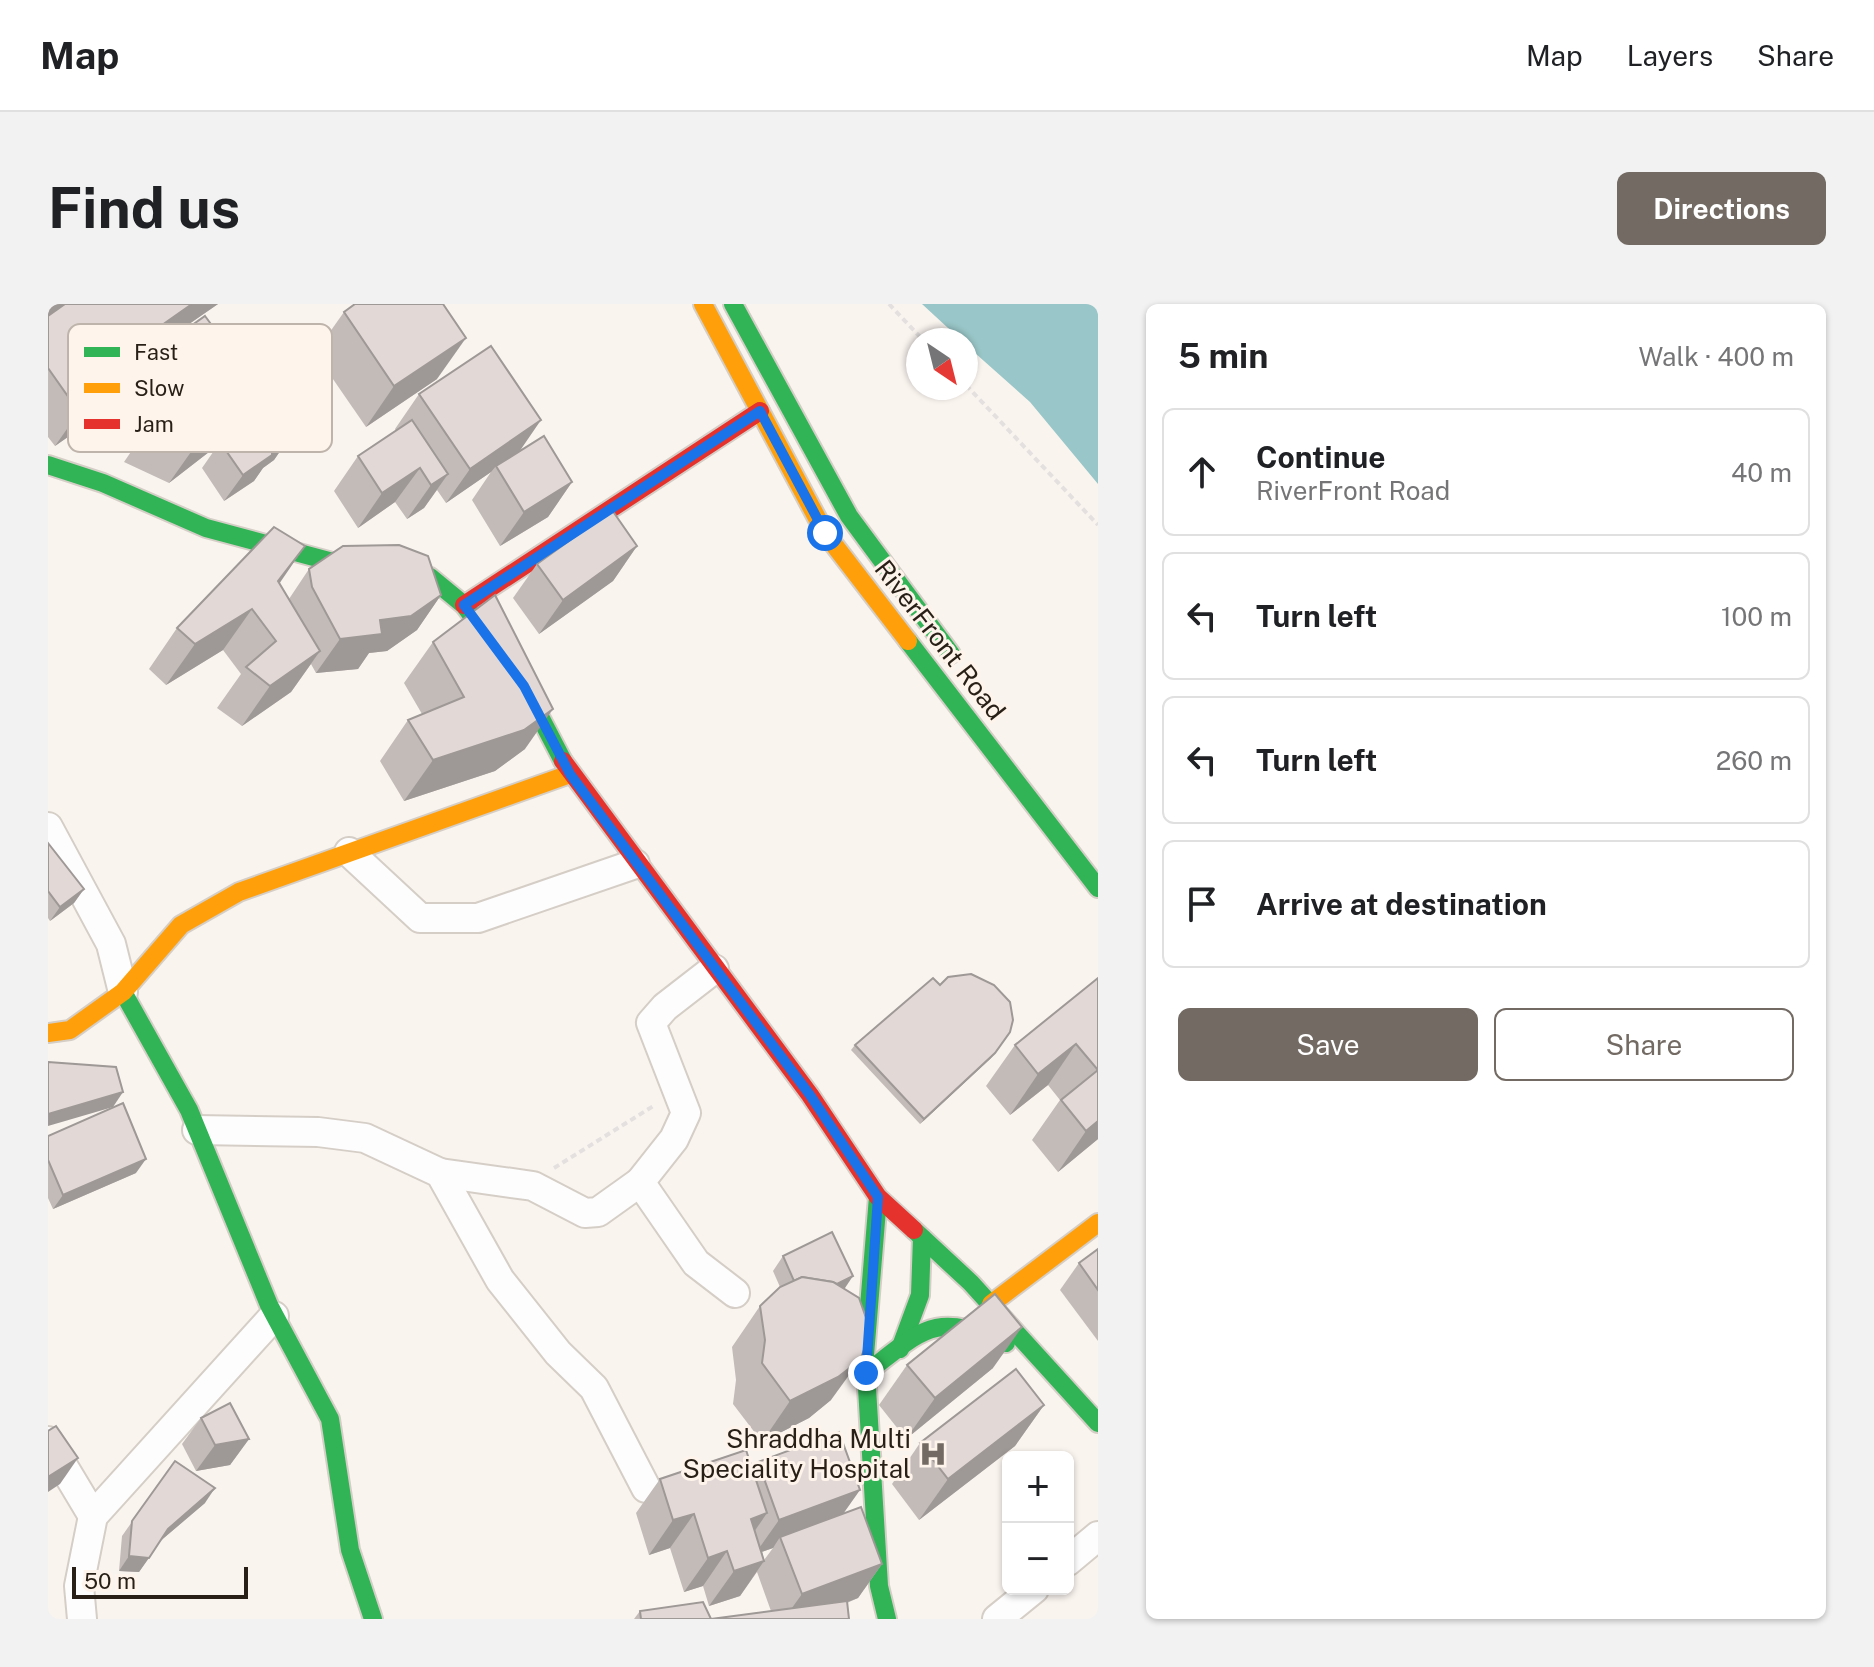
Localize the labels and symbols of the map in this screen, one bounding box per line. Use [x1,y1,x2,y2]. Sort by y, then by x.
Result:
legend [68,324,332,452]
north arrow [906,328,978,400]
text: Fast [134,339,178,365]
text: Slow [134,375,184,401]
text: Jam [134,411,174,437]
route start [807,515,843,551]
street label: RiverFront Road [868,554,1012,726]
route end [848,1355,884,1391]
place label: Shraddha Multi Speciality Hospital [682,1423,911,1484]
hospital icon: Shraddha Multi Speciality Hospital [918,1439,948,1469]
scale bar [72,1563,248,1599]

